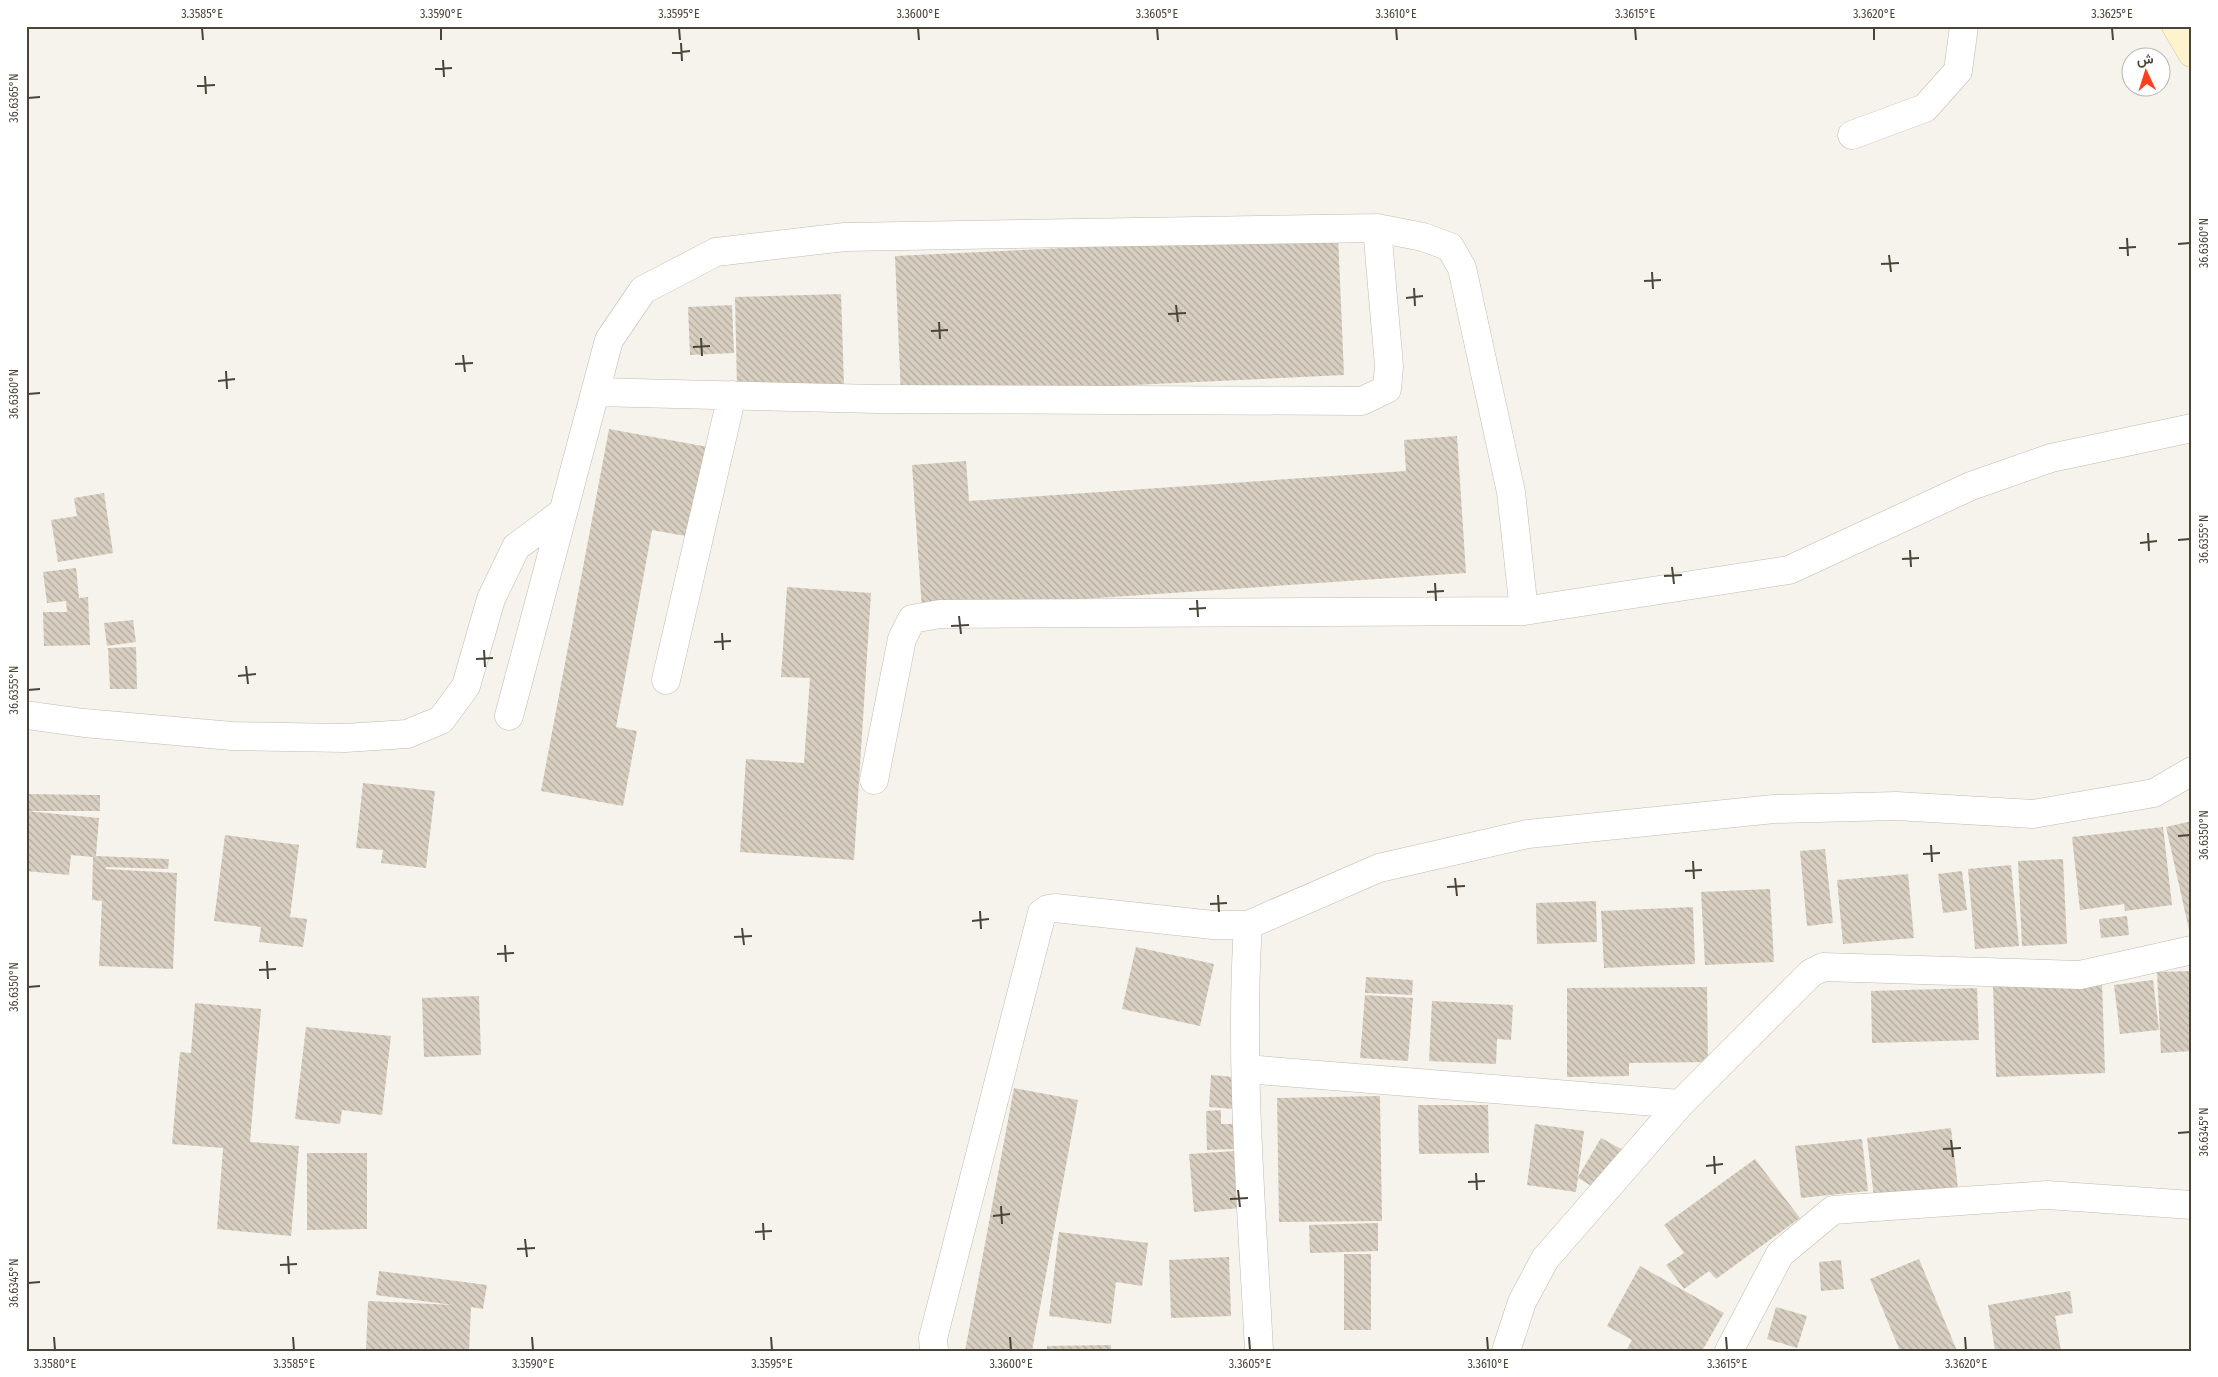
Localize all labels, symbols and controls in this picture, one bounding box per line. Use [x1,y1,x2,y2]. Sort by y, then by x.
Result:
text: 3.3585°E [181,7,223,21]
text: 3.3590°E [420,7,462,21]
text: 3.3595°E [658,7,700,21]
text: 3.3600°E [896,7,940,21]
text: 3.3605°E [1136,7,1179,21]
text: 3.3610°E [1375,7,1417,21]
text: 3.3615°E [1615,7,1655,21]
text: 3.3620°E [1853,7,1895,21]
text: 3.3625°E [2091,7,2133,21]
north arrow [2120,48,2170,98]
text: ش [2136,50,2154,69]
text: 36.6365°N [7,73,21,123]
text: 36.6360°N [2197,218,2211,268]
text: 36.6360°N [7,369,21,419]
text: 36.6355°N [2197,515,2211,563]
text: 36.6355°N [7,666,21,714]
text: 36.6350°N [2197,810,2211,860]
text: 36.6350°N [7,962,21,1012]
text: 36.6345°N [2197,1108,2211,1156]
text: 36.6345°N [7,1259,21,1307]
text: 3.3580°E [34,1357,77,1371]
text: 3.3585°E [273,1357,315,1371]
text: 3.3590°E [512,1357,554,1371]
text: 3.3595°E [751,1357,793,1371]
text: 3.3600°E [989,1357,1033,1371]
text: 3.3605°E [1229,1357,1272,1371]
text: 3.3610°E [1467,1357,1509,1371]
text: 3.3615°E [1707,1357,1747,1371]
text: 3.3620°E [1945,1357,1987,1371]

